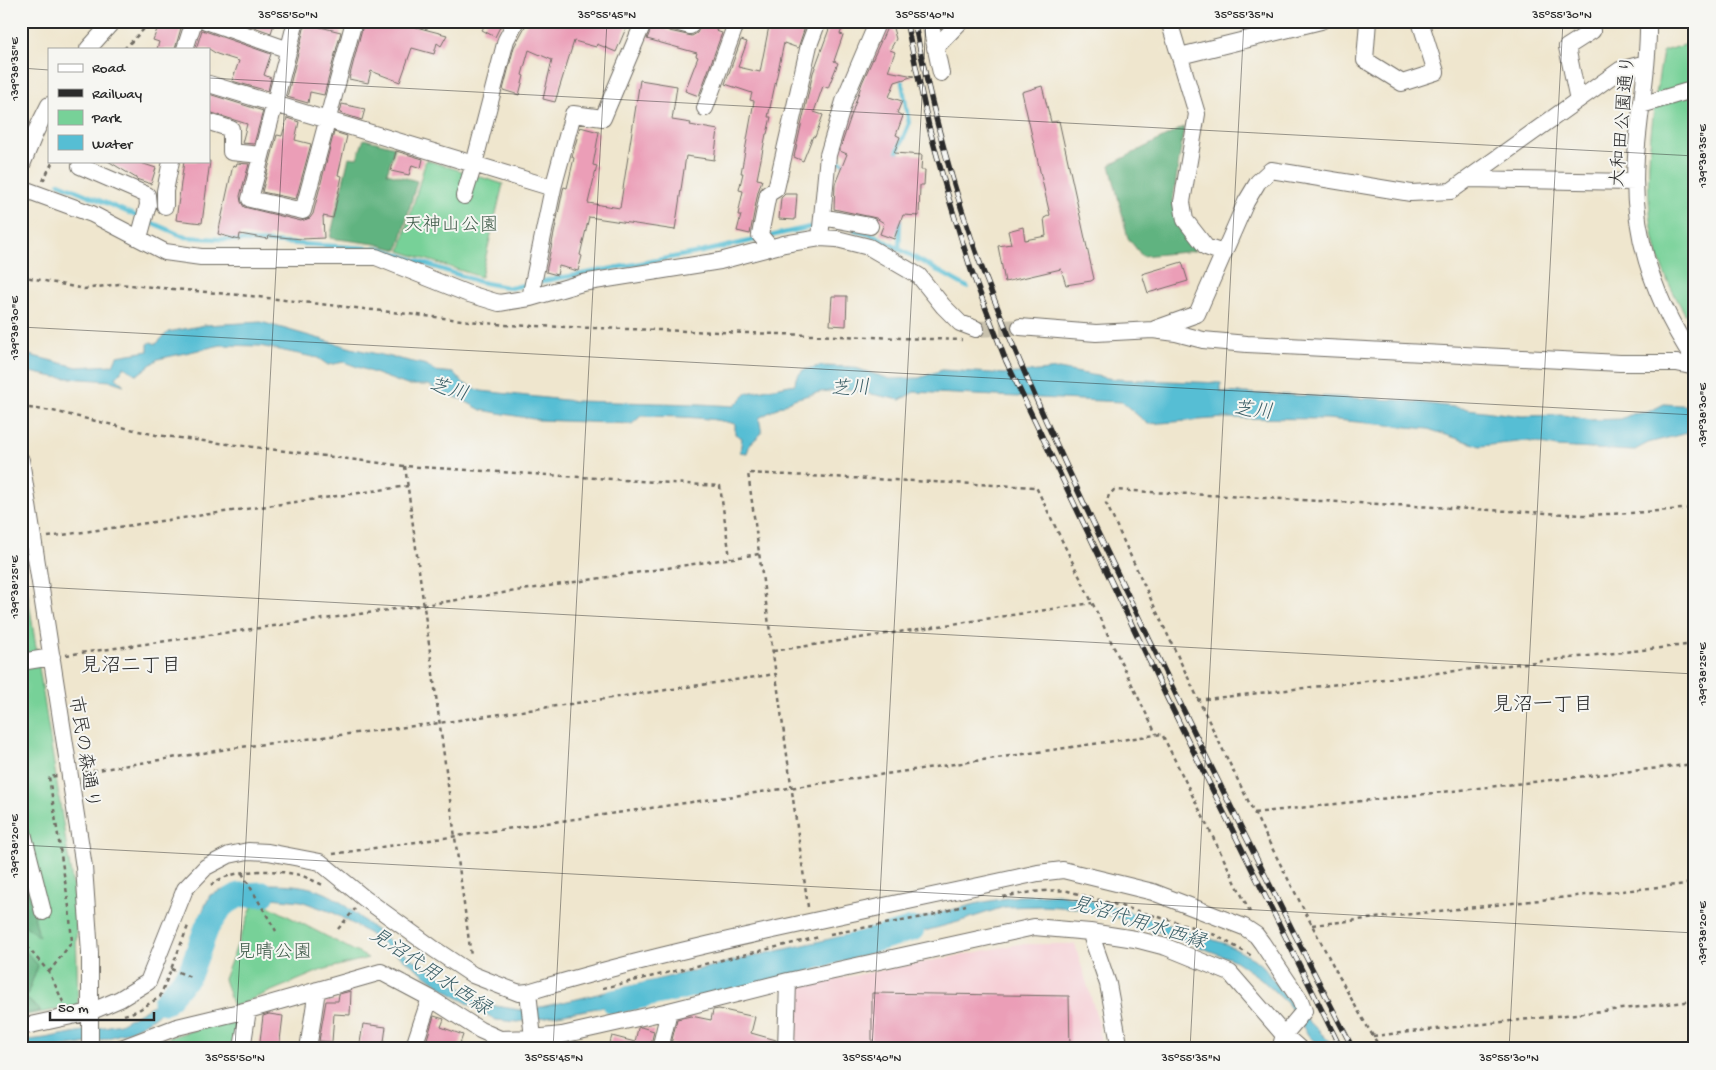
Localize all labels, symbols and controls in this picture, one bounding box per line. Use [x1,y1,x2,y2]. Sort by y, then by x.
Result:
text: 35°55'50"N [257,9,318,23]
text: 35°55'45"N [577,9,636,23]
text: 35°55'40"N [895,9,955,23]
text: 35°55'35"N [1214,9,1274,23]
text: 35°55'30"N [1531,9,1592,23]
text: 139°38'35"E [9,37,23,102]
legend [48,48,210,162]
street label: 大和田公園通り [1607,54,1642,189]
text: Road [92,60,126,78]
text: Railway [92,86,143,104]
text: Park [91,110,122,128]
text: 139°38'35"E [1697,124,1711,189]
text: Water [92,136,134,154]
park label: 天神山公園 [403,214,499,238]
text: 139°38'30"E [9,296,23,361]
water label: 芝川 [426,374,471,408]
water label: 芝川 [830,377,871,403]
text: 139°38'30"E [1697,383,1711,448]
water label: 芝川 [1232,398,1274,426]
text: 139°38'25"E [9,555,23,620]
text: 139°38'25"E [1697,642,1711,707]
district label: 見沼二丁目 [81,655,181,679]
street label: 市民の森通り [62,694,104,811]
district label: 見沼一丁目 [1493,694,1593,718]
text: 139°38'20"E [9,814,23,879]
water label: 見沼代用水西縁 [1068,892,1210,956]
text: 139°38'20"E [1697,901,1711,966]
water label: 見沼代用水西緑 [365,923,496,1023]
park label: 見晴公園 [236,941,312,965]
scale bar [50,990,154,1022]
text: 50 m [58,1000,89,1018]
text: 35°55'50"N [204,1052,265,1066]
text: 35°55'45"N [524,1052,583,1066]
text: 35°55'40"N [842,1052,902,1066]
text: 35°55'35"N [1161,1052,1221,1066]
text: 35°55'30"N [1478,1052,1539,1066]

